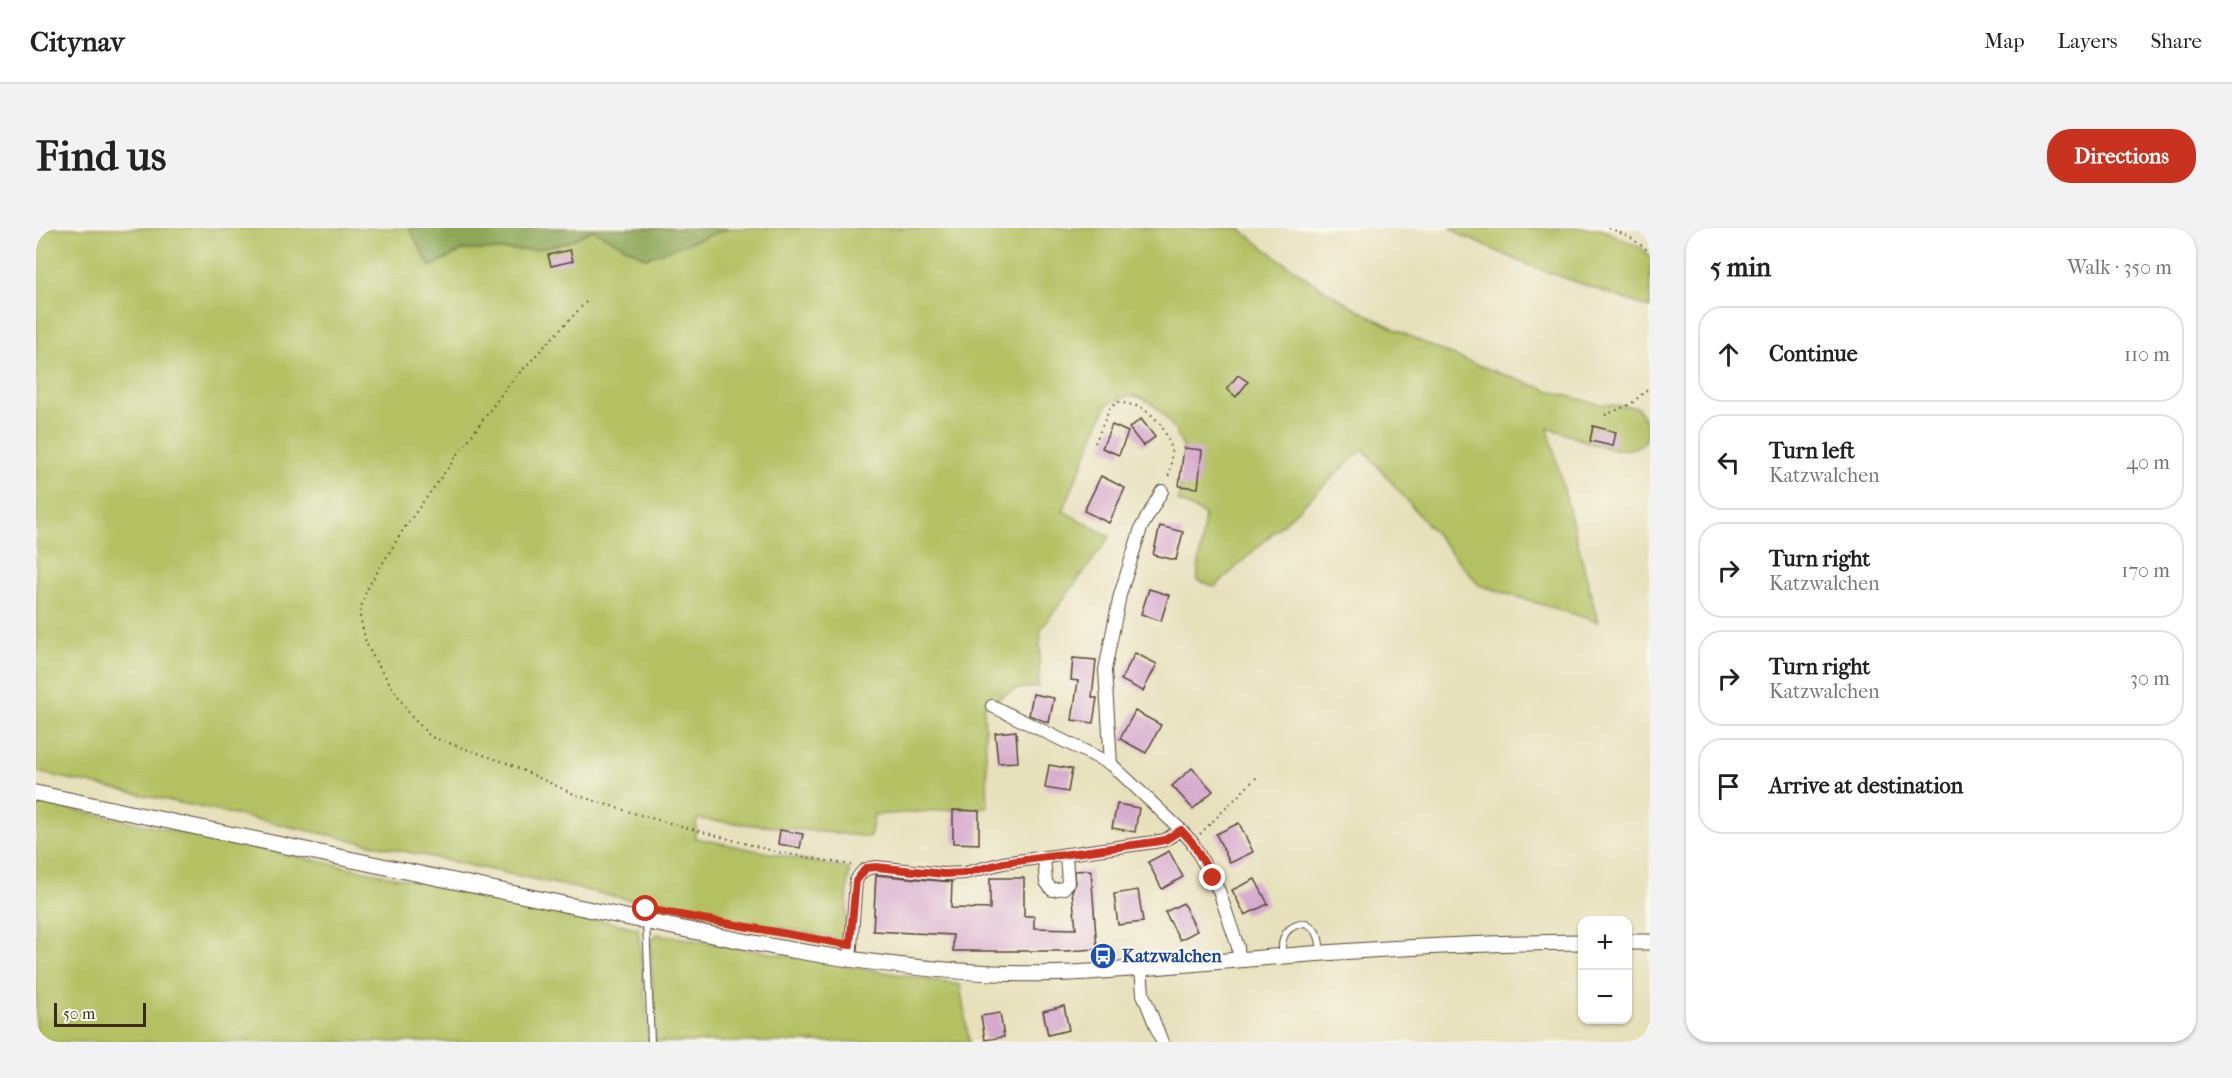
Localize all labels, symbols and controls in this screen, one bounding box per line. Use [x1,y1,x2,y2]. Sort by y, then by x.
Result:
text: Citynav [30,25,124,58]
text: Map [1984,29,2025,53]
text: Layers [2058,29,2117,53]
text: Share [2150,29,2202,53]
button: Directions [2047,129,2196,183]
text: Find us [36,132,166,181]
text: 5 min [1710,252,1771,283]
text: Walk · 350 m [2067,256,2172,279]
icon: ahead [1712,338,1745,371]
text: Continue [1769,341,1858,367]
text: 110 m [2124,343,2170,366]
text: Turn left [1769,438,1855,464]
icon: left [1712,446,1745,479]
text: 40 m [2126,451,2170,474]
text: Katzwalchen [1769,464,1880,487]
text: Turn right [1769,546,1870,572]
icon: right [1712,554,1745,587]
text: 170 m [2121,559,2170,582]
text: Katzwalchen [1769,572,1880,595]
text: Turn right [1769,654,1870,680]
icon: right [1712,662,1745,695]
text: 30 m [2130,667,2170,690]
text: Katzwalchen [1769,680,1880,703]
icon: arrive [1712,770,1745,803]
text: Arrive at destination [1769,773,1963,799]
route end [1199,864,1225,890]
route start [632,895,658,921]
map controls [1578,916,1632,1024]
button: + [1578,916,1632,970]
bus stop icon: Katzwalchen [1088,941,1118,971]
place label: Katzwalchen [1122,946,1222,967]
button: − [1578,970,1632,1024]
scale bar [54,1000,146,1028]
text: 50 m [63,1004,95,1023]

